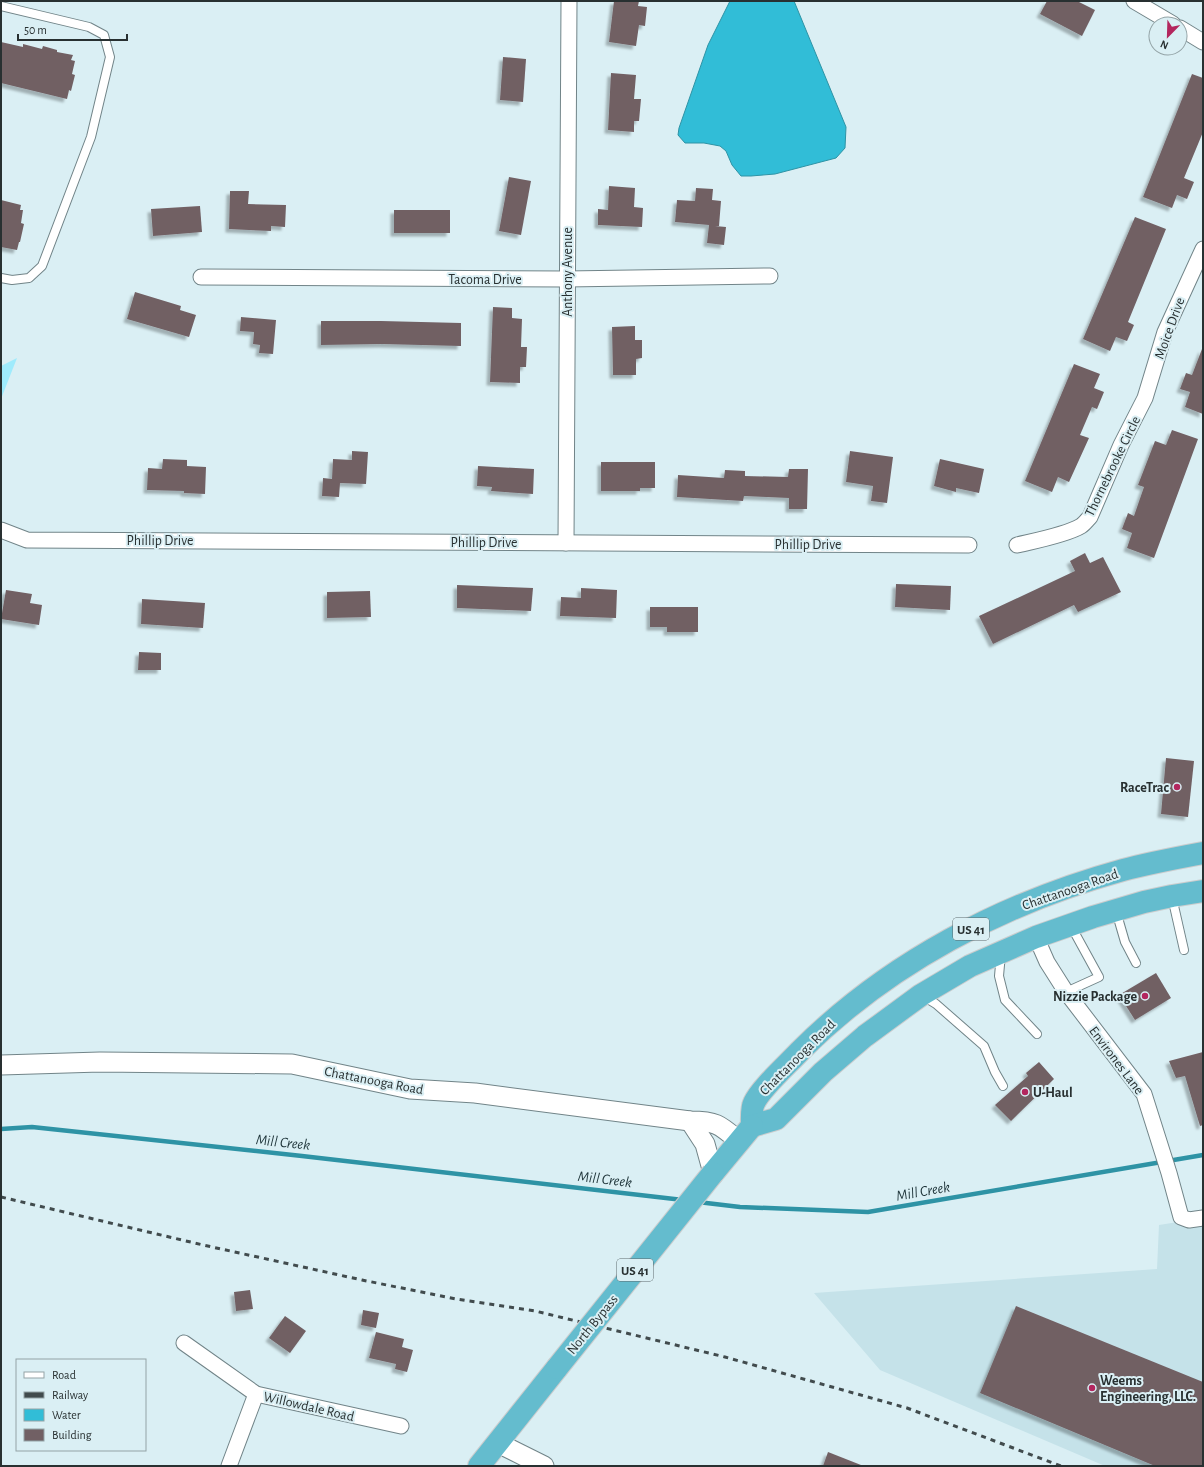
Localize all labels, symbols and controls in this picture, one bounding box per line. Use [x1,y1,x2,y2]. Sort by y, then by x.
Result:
scale bar [18,16,127,42]
north arrow [1148,16,1188,56]
text: 50 m [24,24,47,36]
text: N [1159,38,1170,51]
street label: Anthony Avenue [561,227,575,317]
street label: Tacoma Drive [448,273,522,287]
street label: Moice Drive [1152,296,1188,361]
street label: Thornebrooke Circle [1083,414,1143,519]
street label: Phillip Drive [127,534,193,548]
street label: Phillip Drive [451,536,517,550]
street label: Phillip Drive [775,538,841,552]
place label: RaceTrac [1120,781,1170,795]
marker: RaceTrac [1172,782,1182,792]
street label: Chattanooga Road [1021,867,1120,913]
road number: US 41 [953,918,989,940]
place label: Nizzie Package [1053,990,1137,1004]
marker: Nizzie Package [1140,991,1150,1001]
street label: Chattanooga Road [757,1017,838,1098]
street label: Environes Lane [1086,1024,1146,1097]
street label: Chattanooga Road [323,1065,424,1097]
place label: U-Haul [1033,1086,1073,1100]
marker: U-Haul [1020,1087,1030,1097]
water label: Mill Creek [255,1132,311,1153]
water label: Mill Creek [577,1169,633,1190]
water label: Mill Creek [895,1179,951,1204]
road number: US 41 [617,1259,653,1281]
street label: North Bypass [565,1292,621,1357]
legend [16,1359,146,1451]
text: Road [52,1369,76,1381]
place label: Weems Engineering, LLC. [1100,1374,1196,1404]
marker: Weems Engineering, LLC. [1087,1383,1097,1393]
text: Railway [52,1389,88,1402]
street label: Willowdale Road [262,1390,355,1424]
text: Water [52,1409,81,1421]
text: Building [52,1429,92,1441]

